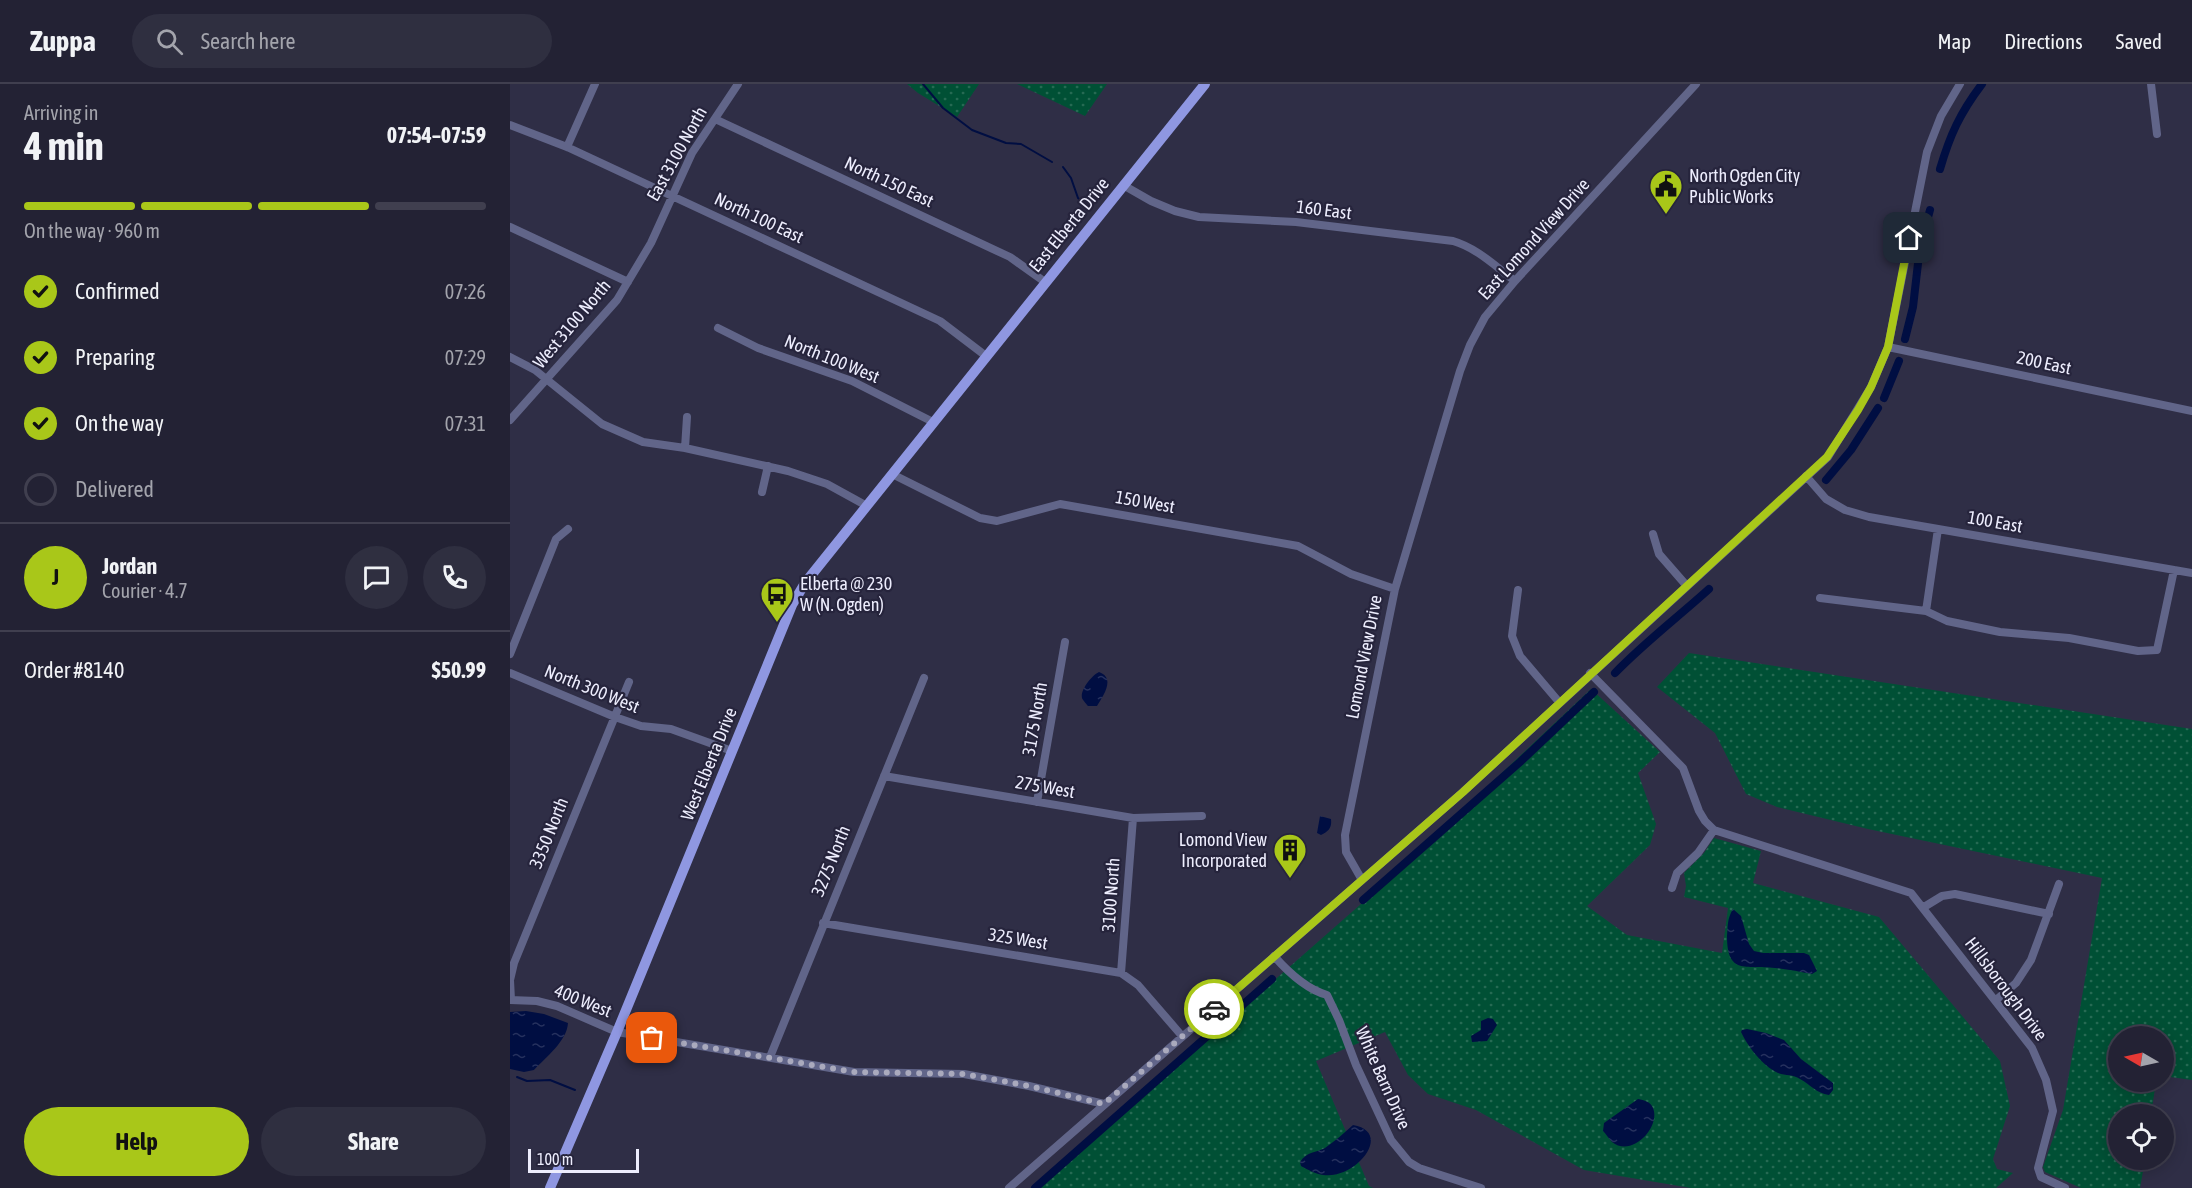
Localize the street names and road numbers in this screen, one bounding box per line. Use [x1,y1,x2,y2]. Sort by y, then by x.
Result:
street label: East 3100 North [642,103,711,205]
street label: North 150 East [841,152,937,211]
street label: East Elberta Drive [1024,173,1113,276]
street label: East Lomond View Drive [1474,174,1594,304]
street label: North 100 East [711,188,807,247]
street label: 160 East [1295,196,1353,223]
street label: West 3100 North [529,275,615,372]
street label: North 100 West [782,330,883,387]
street label: 200 East [2015,346,2073,379]
street label: 150 West [1114,486,1176,517]
street label: 100 East [1966,506,2024,537]
street label: Lomond View Drive [1341,593,1386,721]
street label: North 300 West [542,660,643,717]
street label: 3175 North [1018,680,1051,757]
street label: West Elberta Drive [676,704,741,823]
street label: 275 West [1014,771,1076,802]
street label: 3350 North [525,794,572,871]
street label: 3275 North [807,822,854,899]
street label: 3100 North [1097,857,1124,933]
street label: 325 West [987,923,1049,954]
street label: Hillsborough Drive [1961,933,2052,1044]
street label: 400 West [551,980,615,1022]
street label: White Barn Drive [1352,1023,1415,1132]

